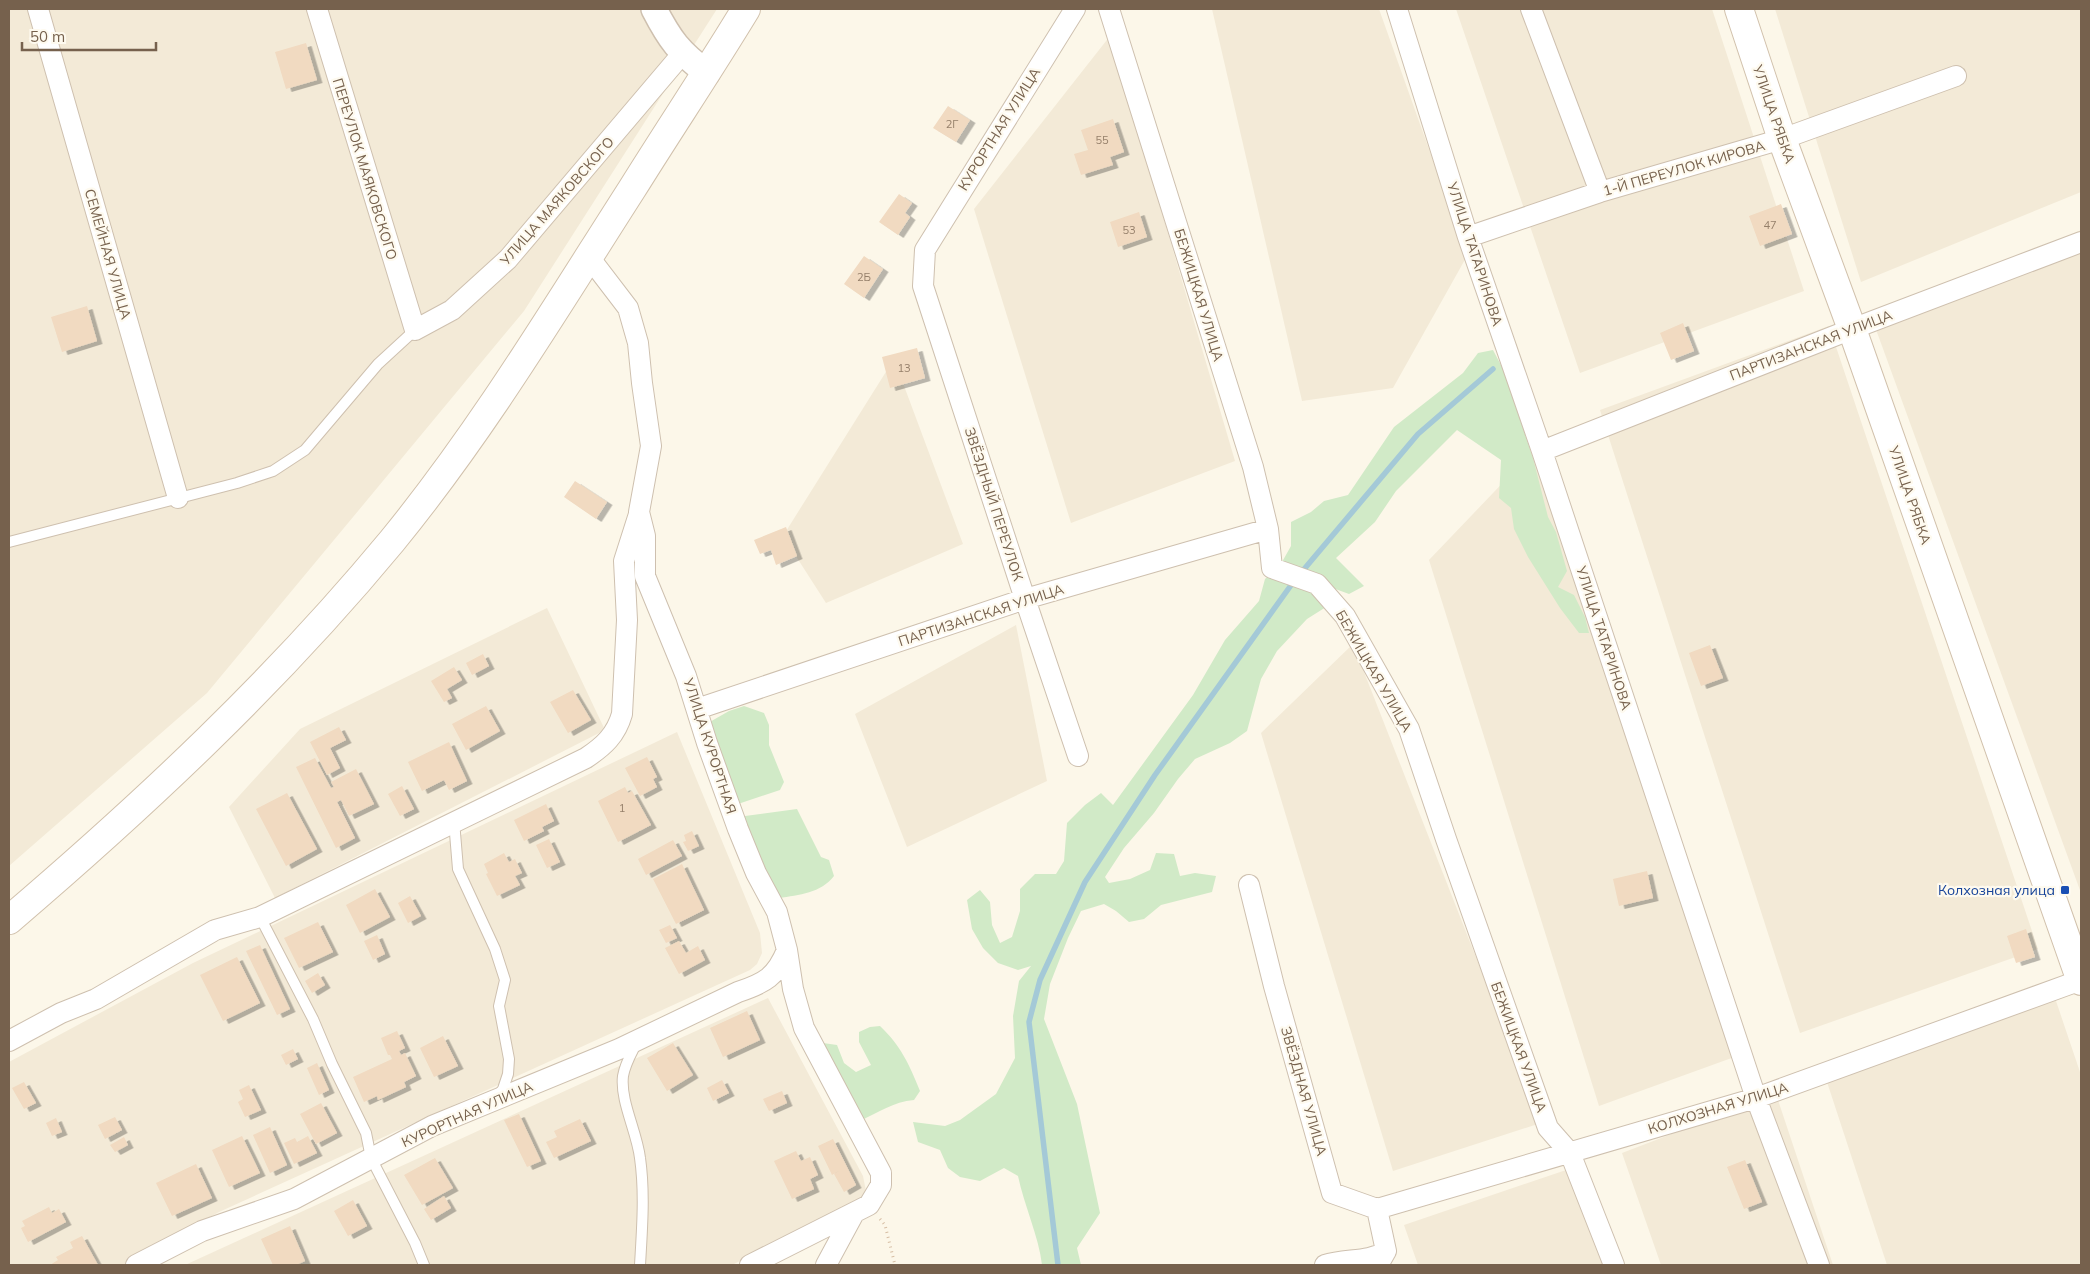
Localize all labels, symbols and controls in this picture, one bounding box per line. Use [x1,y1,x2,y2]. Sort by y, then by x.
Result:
scale bar [22,20,156,52]
text: 50 m [30,27,65,46]
street label: УЛИЦА РЯБКА [1748,61,1800,166]
street label: КУРОРТНАЯ УЛИЦА [954,63,1045,194]
street label: ПЕРЕУЛОК МАЯКОВСКОГО [329,76,401,262]
house number: 2Г [946,117,958,131]
street label: УЛИЦА МАЯКОВСКОГО [495,133,618,270]
house number: 55 [1095,133,1109,147]
street label: 1-Й ПЕРЕУЛОК КИРОВА [1601,136,1768,200]
street label: УЛИЦА ТАТАРИНОВА [1443,179,1507,329]
street label: СЕМЕЙНАЯ УЛИЦА [81,187,135,322]
house number: 47 [1763,218,1777,232]
house number: 53 [1122,223,1136,237]
street label: БЕЖИЦКАЯ УЛИЦА [1170,226,1228,364]
house number: 2Б [857,270,871,284]
street label: ПАРТИЗАНСКАЯ УЛИЦА [1727,305,1896,384]
house number: 13 [897,361,911,375]
street label: ЗВЁЗДНЫЙ ПЕРЕУЛОК [961,425,1028,584]
street label: УЛИЦА РЯБКА [1884,442,1936,547]
street label: УЛИЦА ТАТАРИНОВА [1572,563,1636,713]
street label: ПАРТИЗАНСКАЯ УЛИЦА [896,580,1067,650]
street label: БЕЖИЦКАЯ УЛИЦА [1332,607,1417,736]
street label: УЛИЦА КУРОРТНАЯ [679,675,740,816]
house number: 1 [619,801,625,815]
place label: Колхозная улица [1938,881,2055,899]
marker: Колхозная улица [2059,884,2071,896]
street label: БЕЖИЦКАЯ УЛИЦА [1487,979,1551,1116]
street label: ЗВЁЗДНАЯ УЛИЦА [1277,1024,1331,1158]
street label: КУРОРТНАЯ УЛИЦА [399,1077,536,1151]
street label: КОЛХОЗНАЯ УЛИЦА [1646,1078,1791,1138]

